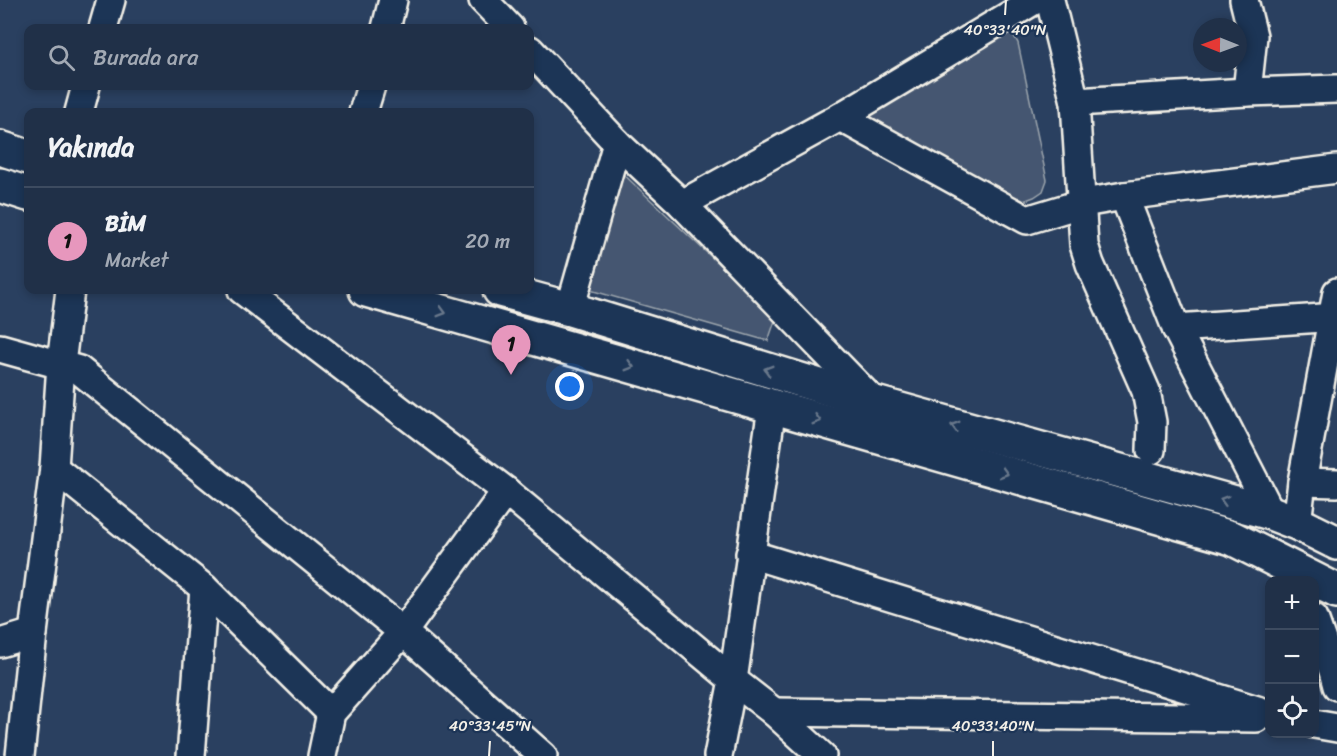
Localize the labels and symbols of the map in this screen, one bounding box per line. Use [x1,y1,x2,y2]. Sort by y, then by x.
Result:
text: 40°33'40"N [964,17,1047,43]
north arrow [1193,18,1247,72]
one-way arrow [437,304,447,317]
pin: 1 [492,326,530,375]
one-way arrow [624,359,634,371]
one-way arrow [763,365,774,377]
your location [555,372,584,401]
one-way arrow [812,412,822,425]
one-way arrow [950,420,960,433]
one-way arrow [999,466,1009,478]
one-way arrow [1219,495,1229,508]
text: 40°33'45"N [449,713,532,739]
text: 40°33'40"N [952,713,1035,739]

